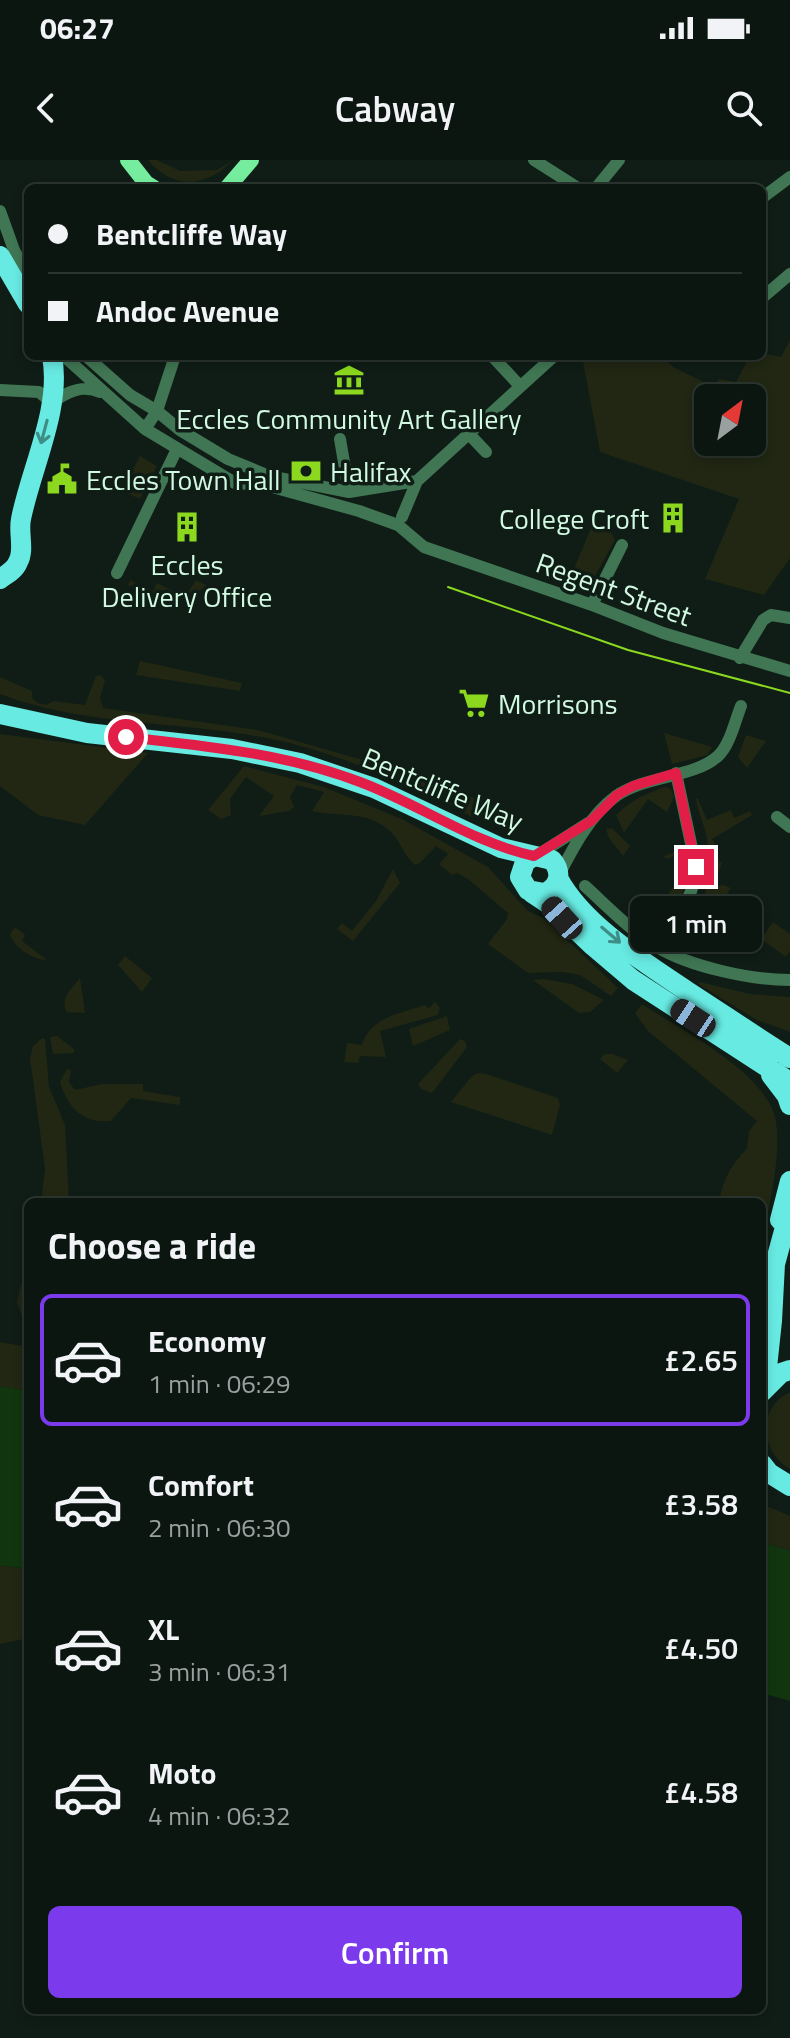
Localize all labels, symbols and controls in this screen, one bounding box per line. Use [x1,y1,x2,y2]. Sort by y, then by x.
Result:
text: 06:27 [40,5,115,51]
text: Cabway [335,81,455,136]
icon: back [24,86,68,130]
icon: search [722,86,766,130]
text: Bentcliffe Way [96,211,287,257]
text: Andoc Avenue [96,288,279,334]
museum icon: Eccles Community Art Gallery [332,363,366,397]
north arrow [694,384,766,456]
map controls [694,384,766,456]
place label: Eccles Community Art Gallery [176,397,522,440]
one-way arrow [36,419,51,445]
place label: Halifax [330,450,412,493]
bank icon: Halifax [289,454,323,488]
place label: Eccles Town Hall [86,458,281,501]
public building icon: Eccles Town Hall [45,462,79,496]
place label: College Croft [499,497,649,540]
building icon: College Croft [656,501,690,535]
building icon: Eccles Delivery Office [170,510,204,544]
street label: Regent Street [530,541,698,637]
place label: Eccles Delivery Office [102,543,272,618]
place label: Morrisons [498,682,618,725]
supermarket icon: Morrisons [457,686,491,720]
route start [108,719,144,755]
street label: Bentcliffe Way [356,736,530,842]
route end [678,849,714,885]
car [537,892,587,944]
callout: 1 min [630,895,762,951]
text: 1 min [665,904,727,943]
one-way arrow [600,926,621,944]
car [666,995,720,1041]
text: Choose a ride [48,1218,256,1273]
text: Economy [148,1318,266,1364]
icon: car [52,1324,124,1396]
text: £2.65 [664,1337,738,1383]
text: 1 min · 06:29 [148,1364,291,1403]
text: Comfort [148,1462,254,1508]
icon: car [52,1468,124,1540]
text: £3.58 [664,1481,738,1527]
text: 2 min · 06:30 [148,1508,291,1547]
text: XL [148,1606,179,1652]
icon: car [52,1612,124,1684]
text: £4.50 [664,1625,738,1671]
text: 3 min · 06:31 [148,1652,291,1691]
text: Moto [148,1750,216,1796]
icon: car [52,1756,124,1828]
text: £4.58 [664,1769,738,1815]
text: 4 min · 06:32 [148,1796,291,1835]
button: Confirm [48,1906,742,1998]

